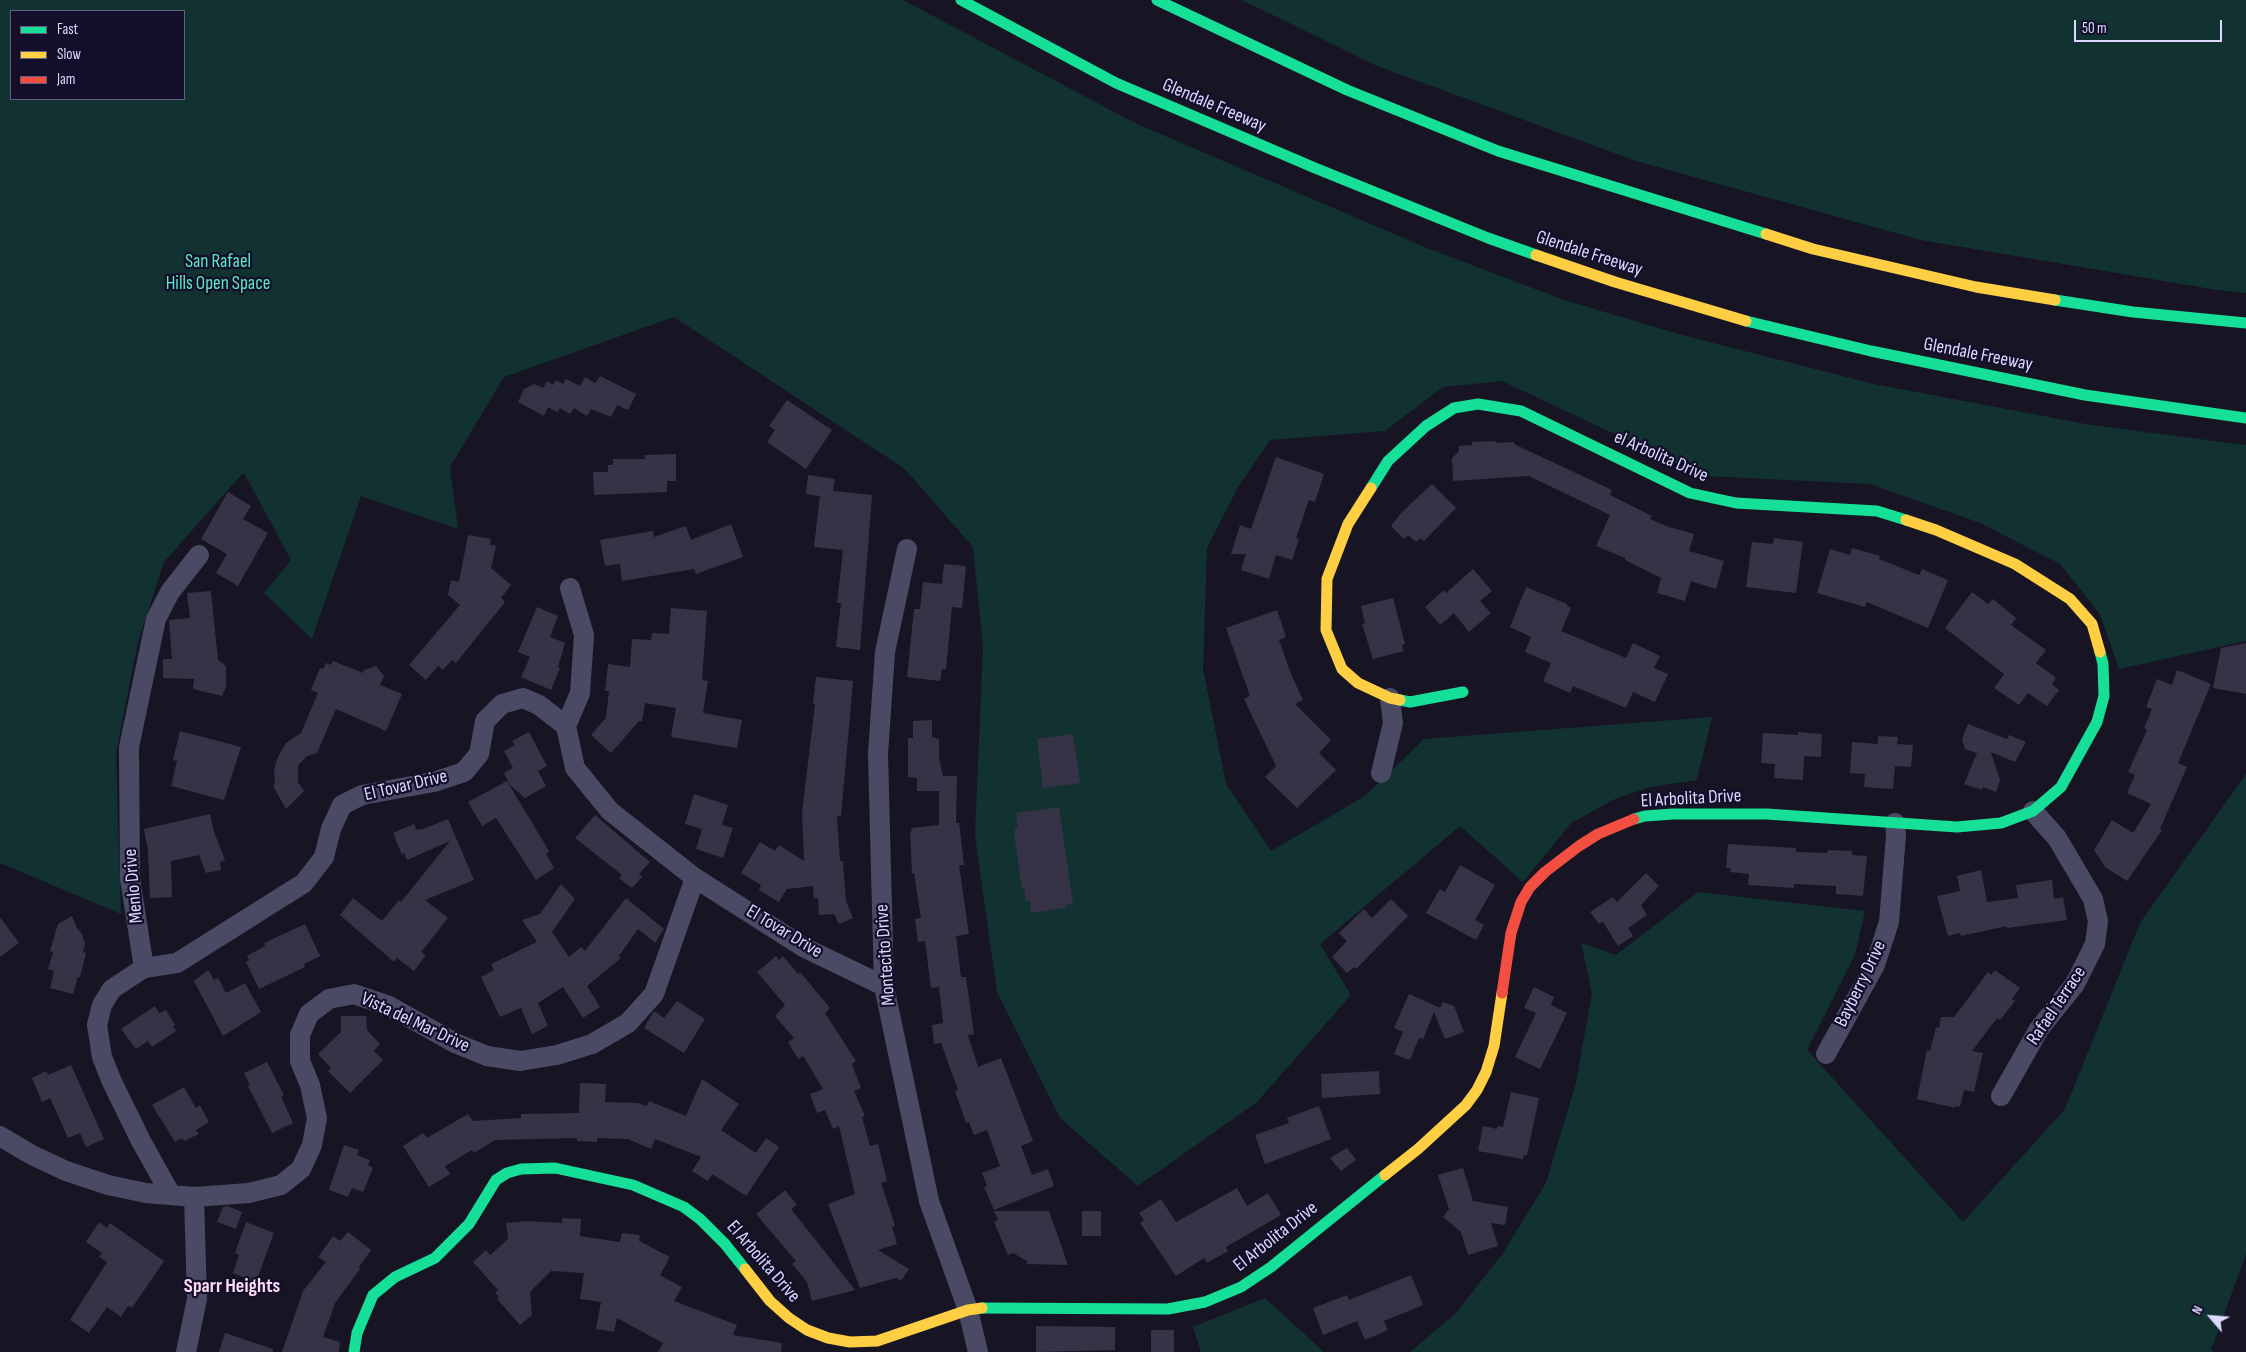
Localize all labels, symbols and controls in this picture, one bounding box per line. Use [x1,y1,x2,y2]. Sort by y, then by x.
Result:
legend [10,10,185,100]
scale bar [2076,10,2224,42]
text: 50 m [2082,19,2107,38]
text: Fast [57,20,78,39]
text: Slow [57,45,81,64]
text: Jam [57,70,75,89]
street label: Glendale Freeway [1159,74,1269,138]
street label: Glendale Freeway [1533,226,1645,282]
park label: San Rafael Hills Open Space [166,251,270,295]
street label: Glendale Freeway [1921,333,2035,377]
street label: el Arbolita Drive [1610,426,1712,488]
street label: El Tovar Drive [362,765,450,807]
street label: El Arbolita Drive [1640,785,1742,813]
street label: Menlo Drive [119,848,149,924]
street label: El Tovar Drive [742,900,826,964]
street label: Montecito Drive [871,904,901,1006]
street label: Bayberry Drive [1830,937,1892,1031]
street label: Rafael Terrace [2022,962,2092,1050]
street label: Vista del Mar Drive [357,988,473,1058]
street label: El Arbolita Drive [1229,1197,1323,1277]
street label: El Arbolita Drive [721,1216,805,1308]
district label: Sparr Heights [184,1275,280,1299]
north arrow [2186,1292,2236,1342]
text: N [2188,1303,2206,1317]

